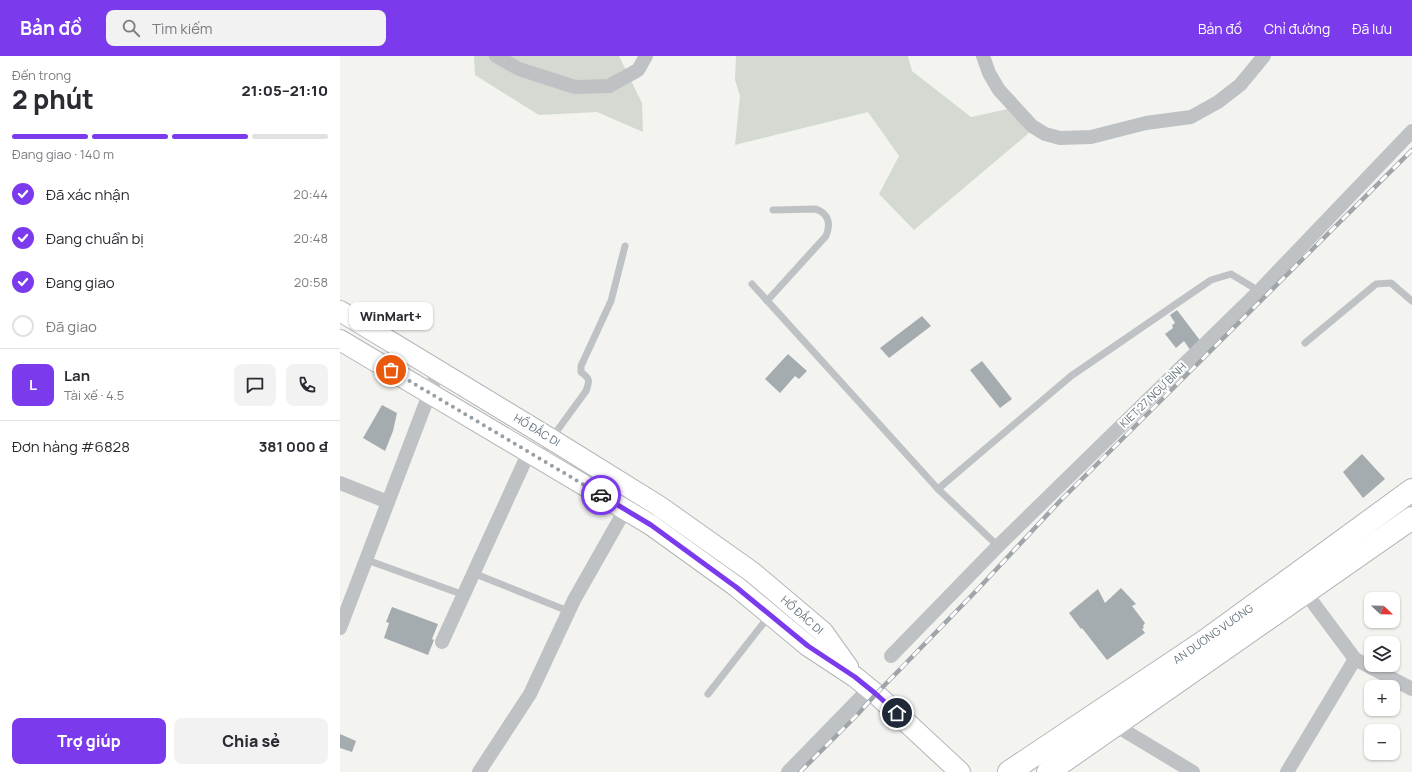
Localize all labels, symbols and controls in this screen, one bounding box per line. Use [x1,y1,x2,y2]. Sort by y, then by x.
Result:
search box [106,10,386,46]
text: Bản đồ [20,15,82,41]
icon: search [120,17,142,39]
text: Tìm kiếm [152,18,212,39]
text: Bản đồ [1198,19,1242,38]
text: Chỉ đường [1264,19,1330,38]
text: Đã lưu [1352,19,1392,38]
text: Đến trong [12,66,71,84]
text: 21:05–21:10 [242,80,328,101]
text: 2 phút [12,81,94,117]
text: Đang giao · 140 m [12,145,114,163]
icon: check [12,183,34,205]
text: Đã xác nhận [46,184,130,205]
text: 20:44 [293,185,328,203]
icon: check [12,227,34,249]
text: Đang chuẩn bị [46,228,144,249]
text: 20:48 [294,229,328,247]
icon: check [12,271,34,293]
text: Đang giao [46,272,115,293]
text: 20:58 [294,273,328,291]
callout: WinMart+ [349,302,433,330]
text: WinMart+ [360,307,422,325]
text: Đã giao [46,316,97,337]
pin [374,353,408,387]
icon: bag [380,359,402,381]
street label: KIET 27 NGỰ BÌNH [1116,359,1189,430]
button: chat [234,364,276,406]
button: phone [286,364,328,406]
text: Lan [64,365,90,386]
text: L [29,374,37,395]
text: Tài xế · 4.5 [64,386,124,404]
street label: HỒ ĐẮC DI [511,410,563,449]
text: Đơn hàng #6828 [12,436,130,457]
text: 381 000 ₫ [259,436,328,457]
courier [581,475,621,515]
icon: car [590,484,612,506]
street label: HỒ ĐẮC DI [778,592,827,637]
north arrow [1364,592,1400,628]
map controls [1364,592,1400,760]
street label: AN DƯƠNG VƯƠNG [1170,600,1256,667]
button: layers [1364,636,1400,672]
button: + [1364,680,1400,716]
pin [880,696,914,730]
icon: home [886,702,908,724]
button: Trợ giúp [12,718,166,764]
button: Chia sẻ [174,718,328,764]
button: − [1364,724,1400,760]

